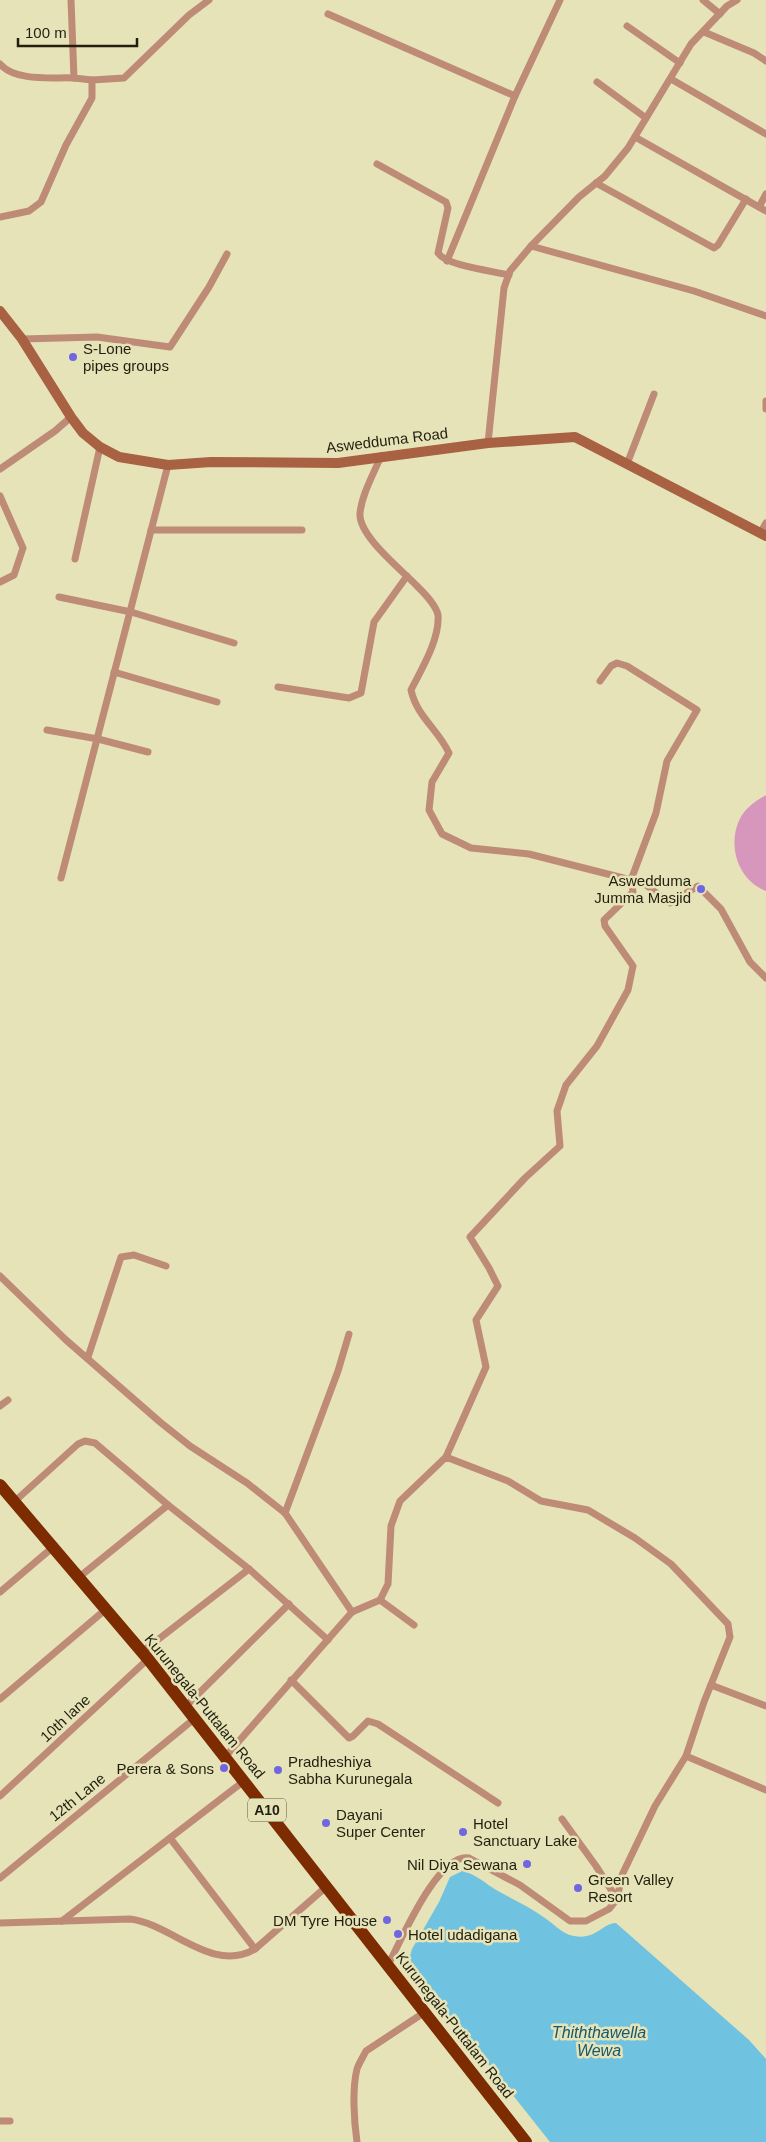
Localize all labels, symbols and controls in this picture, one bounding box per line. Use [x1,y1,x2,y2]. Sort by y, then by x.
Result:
scale bar [18,15,136,47]
text: 100 m [25,24,67,41]
place label: S-Lone pipes groups [83,340,169,374]
marker: S-Lone pipes groups [67,351,79,363]
street label: Aswedduma Road [325,424,449,456]
place label: Aswedduma Jumma Masjid [594,872,692,906]
marker: Aswedduma Jumma Masjid [695,883,707,895]
street label: Kurunegala-Puttalam Road [141,1630,269,1782]
street label: 10th lane [37,1691,93,1745]
place label: Pradheshiya Sabha Kurunegala [288,1753,413,1787]
place label: Perera & Sons [116,1760,214,1777]
marker: Perera & Sons [218,1762,230,1774]
marker: Pradheshiya Sabha Kurunegala [272,1764,284,1776]
street label: 12th Lane [46,1769,108,1825]
road number: A10 [248,1798,286,1822]
place label: Dayani Super Center [336,1806,425,1840]
place label: Hotel Sanctuary Lake [473,1815,577,1849]
marker: Dayani Super Center [320,1817,332,1829]
marker: Hotel Sanctuary Lake [457,1826,469,1838]
place label: Nil Diya Sewana [407,1856,518,1873]
marker: Nil Diya Sewana [521,1858,533,1870]
place label: Green Valley Resort [588,1871,674,1905]
marker: Green Valley Resort [572,1882,584,1894]
place label: DM Tyre House [273,1912,377,1929]
marker: DM Tyre House [381,1914,393,1926]
place label: Hotel udadigana [408,1926,518,1943]
marker: Hotel udadigana [392,1928,404,1940]
street label: Kurunegala-Puttalam Road [393,1948,517,2102]
water label: Thiththawella Wewa [552,2024,646,2059]

